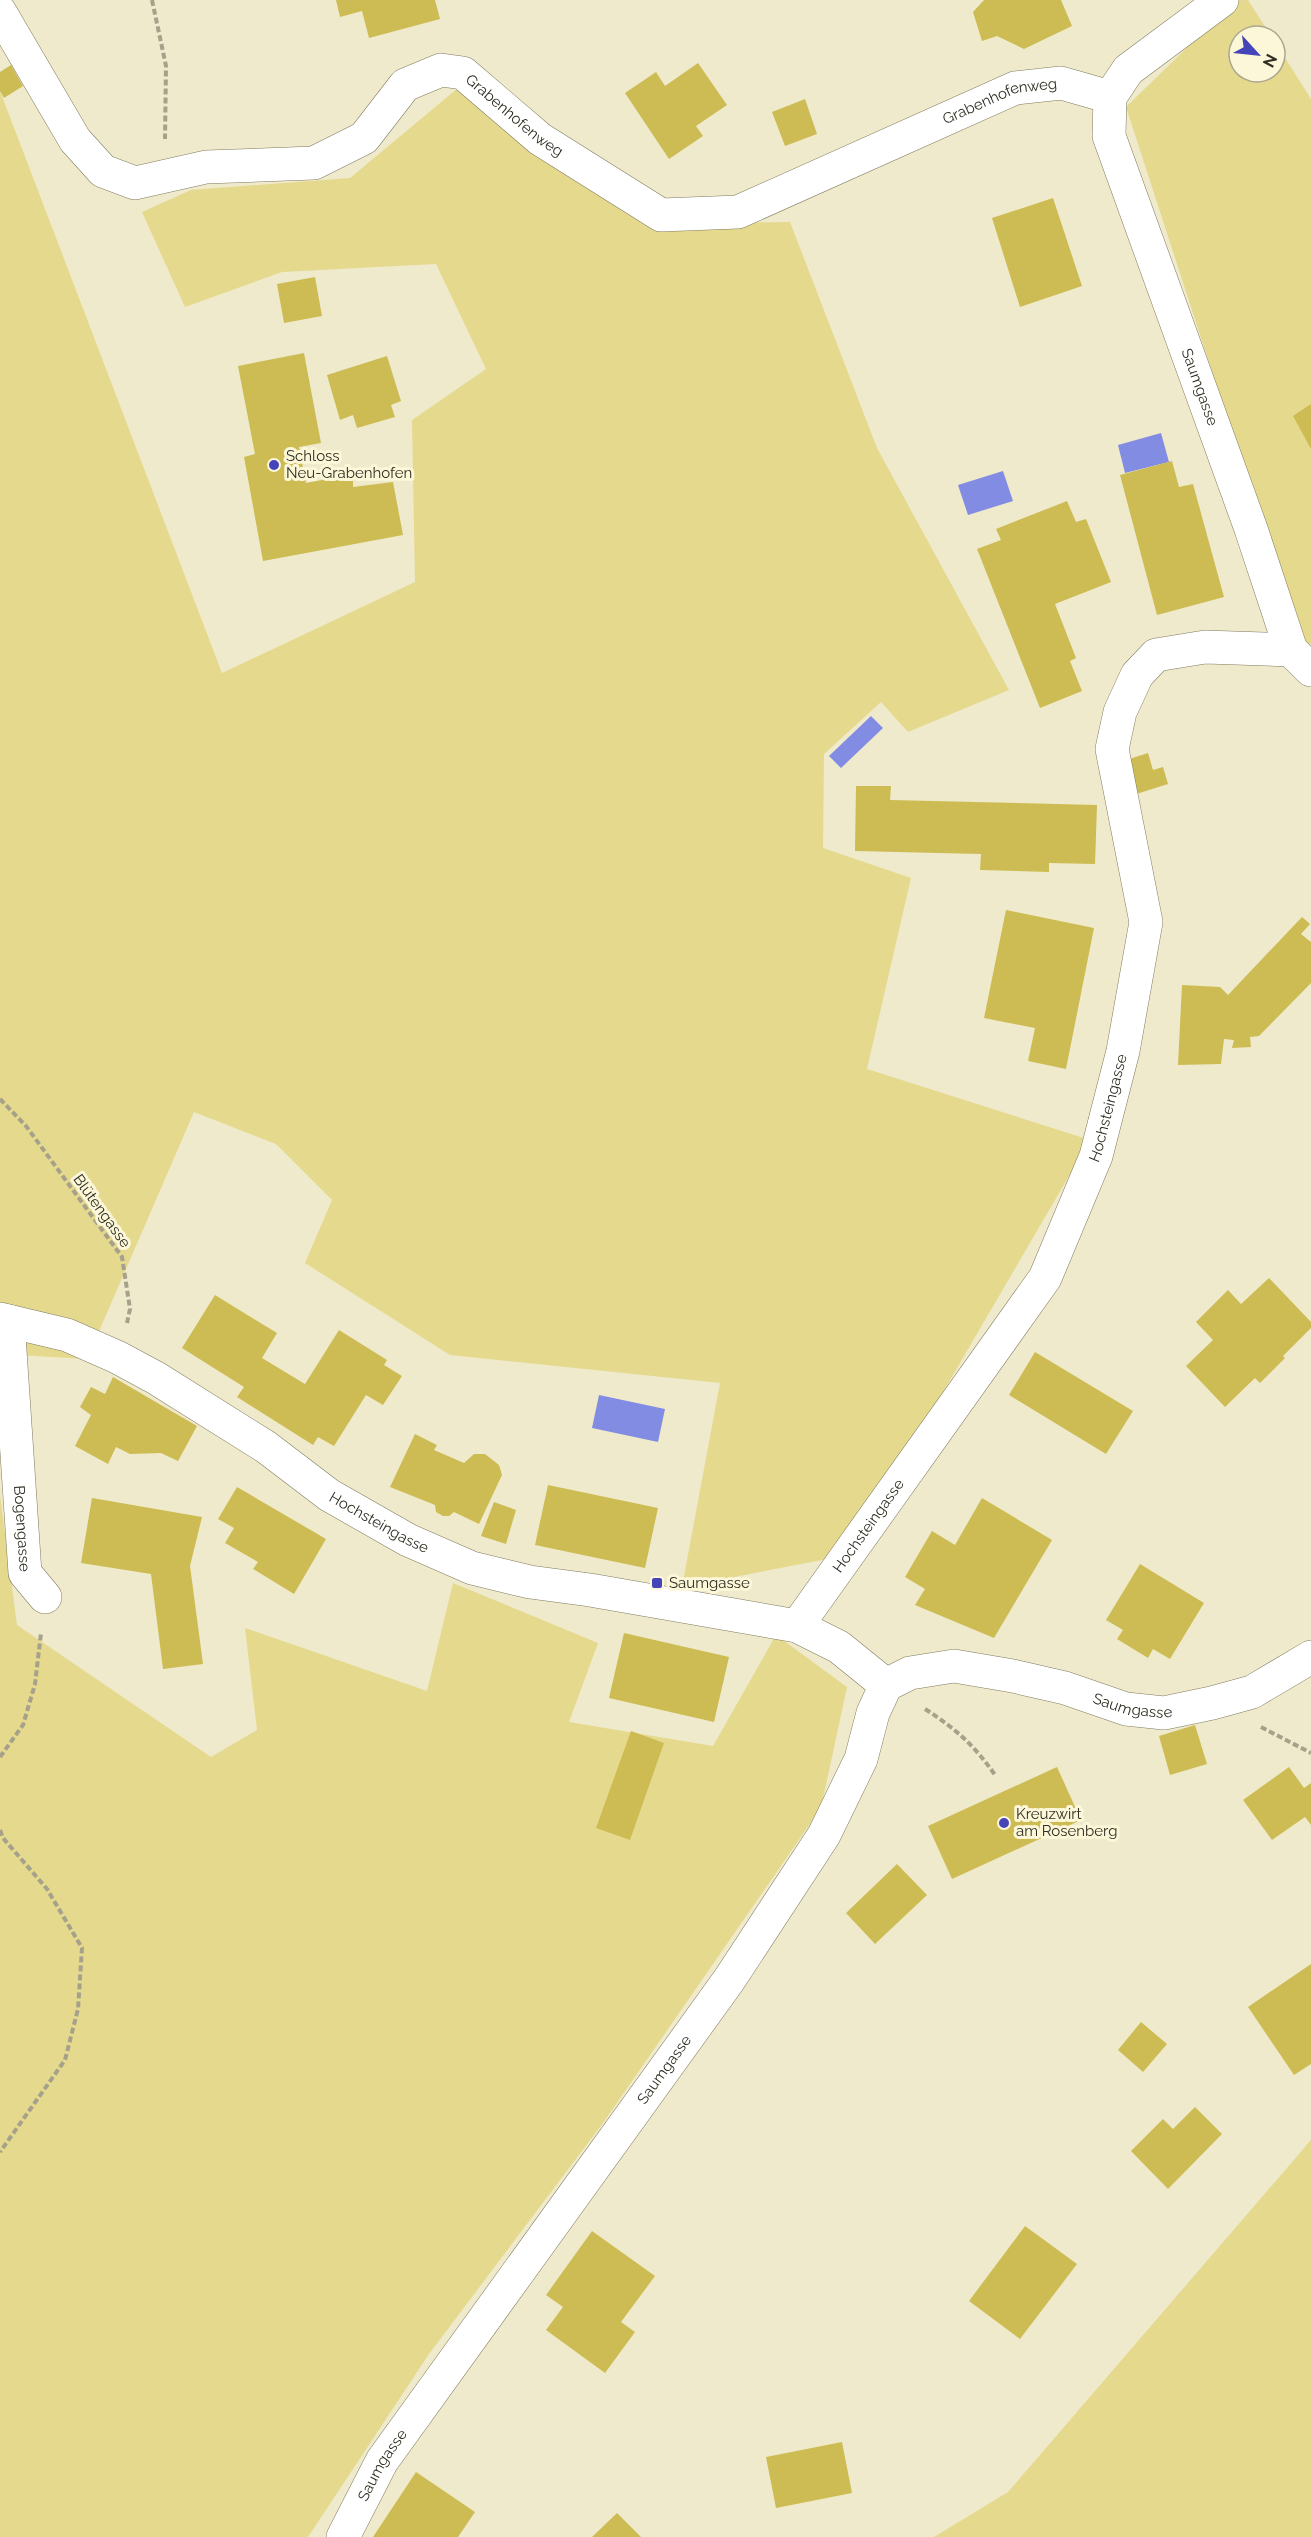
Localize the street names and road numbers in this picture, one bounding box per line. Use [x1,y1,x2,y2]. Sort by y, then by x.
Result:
street label: Grabenhofenweg [462,70,567,160]
street label: Grabenhofenweg [940,74,1058,128]
street label: Saumgasse [1178,346,1222,428]
street label: Hochsteingasse [1085,1052,1131,1165]
street label: Blütengasse [69,1171,135,1251]
street label: Hochsteingasse [829,1475,908,1576]
street label: Bogengasse [10,1485,34,1573]
street label: Hochsteingasse [326,1488,432,1557]
street label: Saumgasse [1091,1689,1174,1722]
street label: Saumgasse [633,2031,695,2108]
street label: Saumgasse [354,2426,411,2504]

